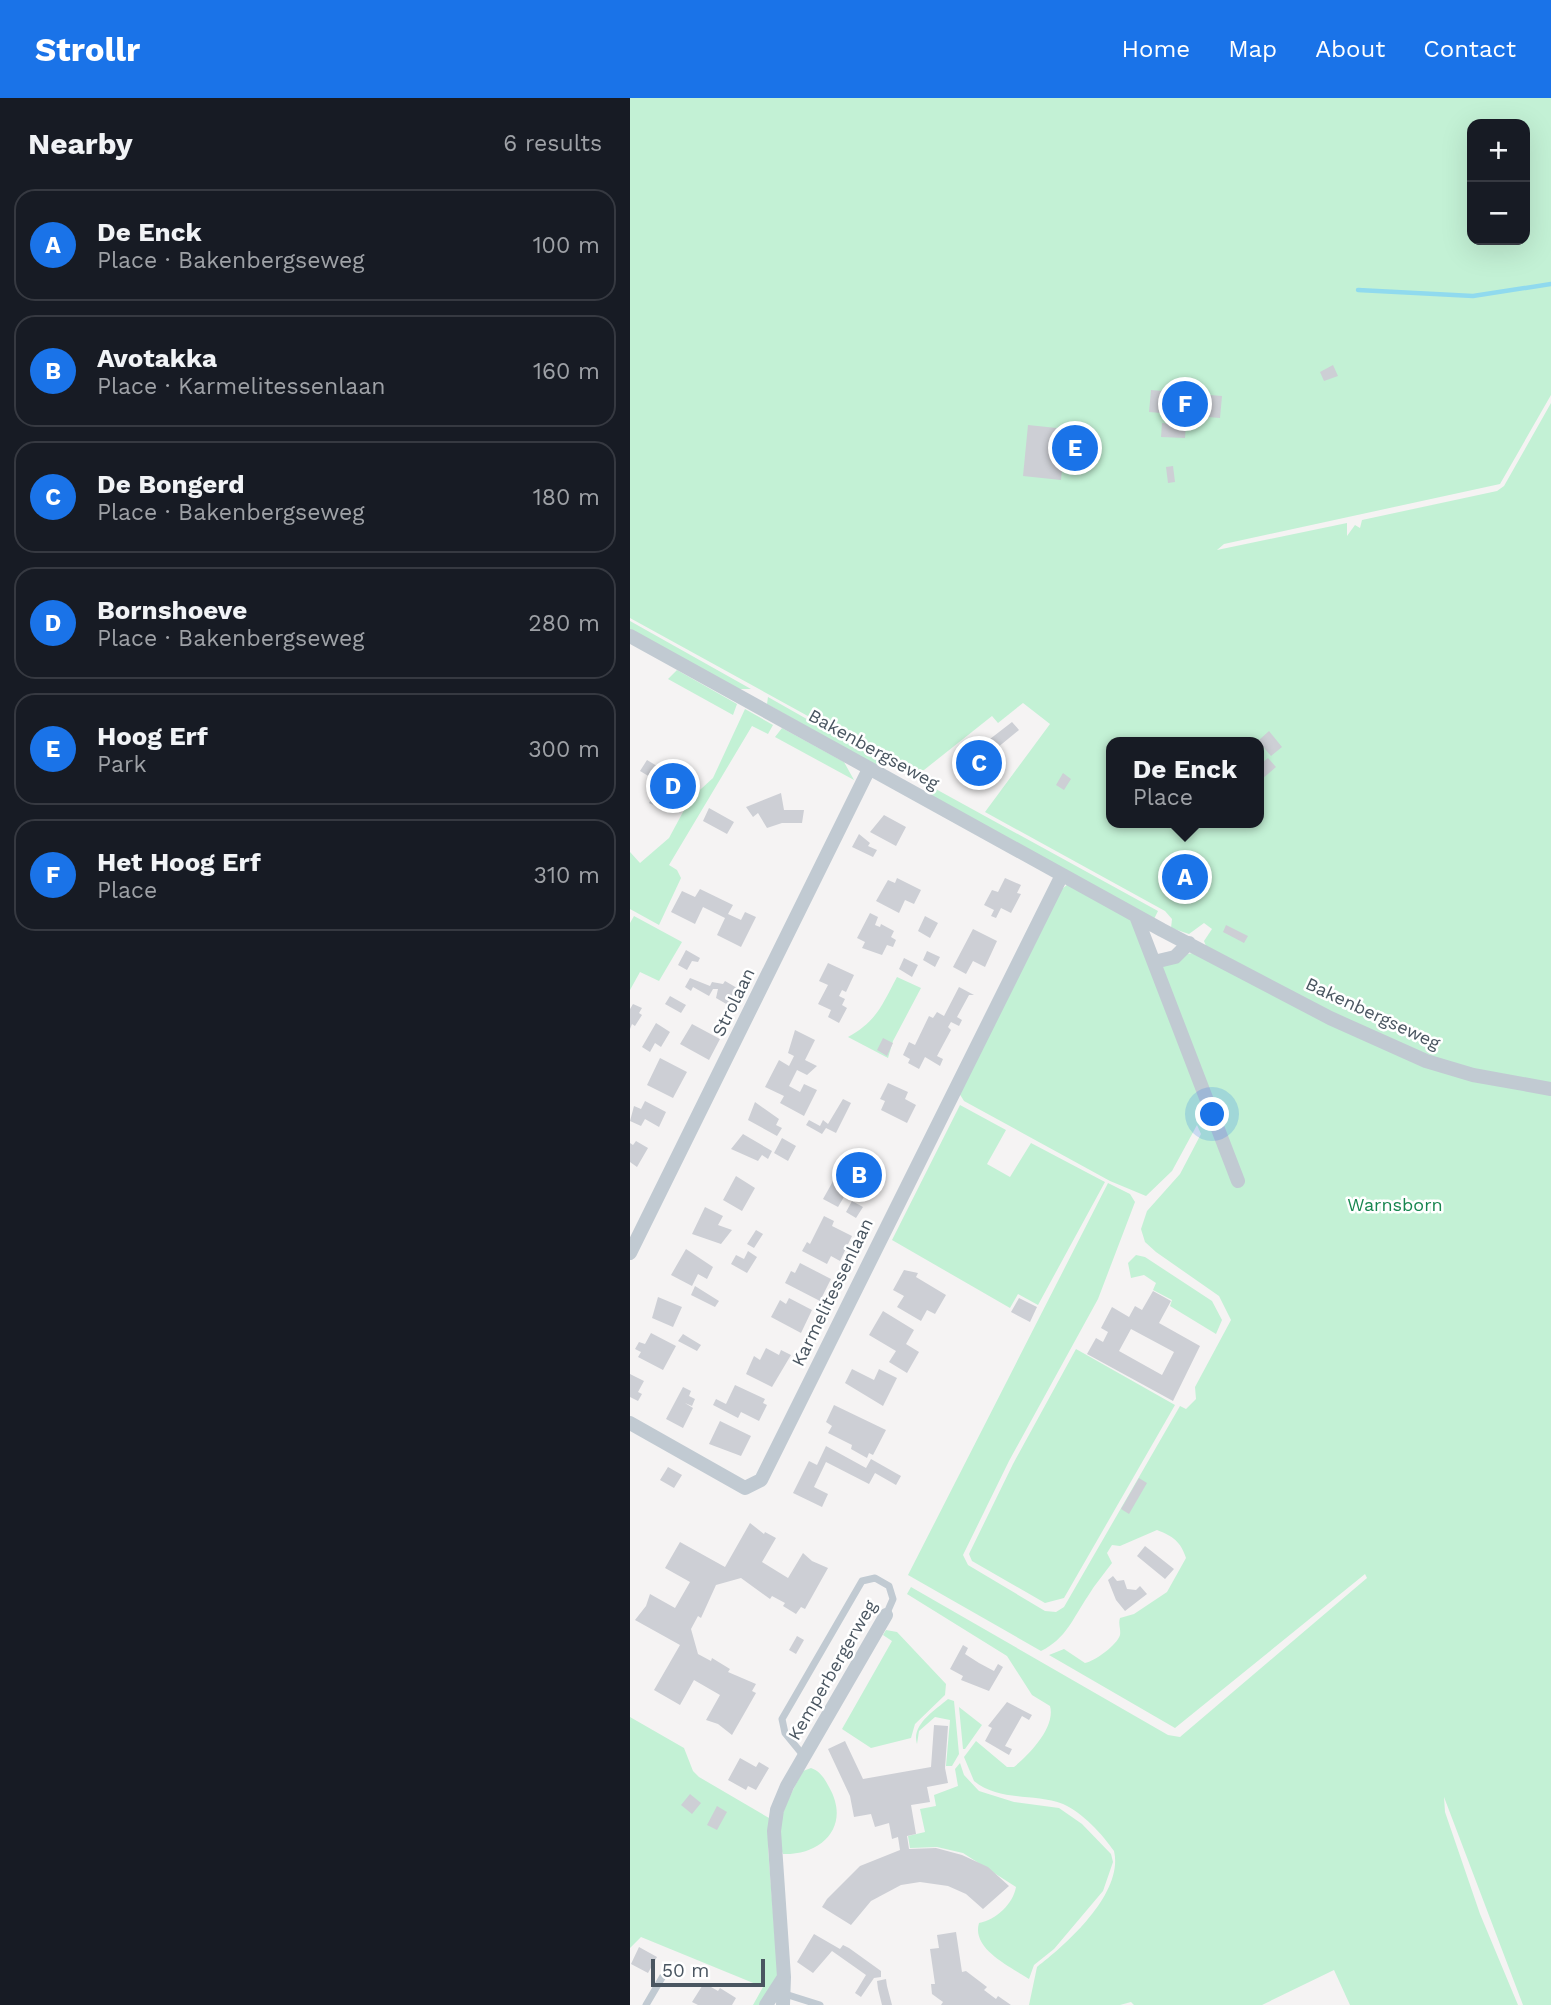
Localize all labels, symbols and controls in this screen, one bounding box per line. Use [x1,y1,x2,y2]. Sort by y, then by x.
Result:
text: Strollr [35,30,140,69]
text: Home [1122,35,1190,63]
text: Map [1228,35,1277,63]
text: About [1315,35,1385,63]
text: Contact [1423,35,1516,63]
map controls [1467,119,1530,245]
button: + [1467,119,1530,182]
text: Nearby [28,126,133,161]
text: 6 results [503,130,602,157]
button: − [1467,182,1530,245]
text: De Enck [97,217,202,247]
text: A [45,232,61,259]
text: 100 m [533,232,600,259]
text: Place · Bakenbergseweg [97,247,365,274]
text: Avotakka [97,343,217,373]
text: B [45,358,61,385]
text: 160 m [533,358,600,385]
text: Place · Karmelitessenlaan [97,373,386,400]
pin: F [1162,378,1208,430]
pin: E [1052,422,1098,474]
text: De Bongerd [97,469,245,499]
text: C [45,484,61,511]
text: 180 m [533,484,600,511]
text: Place · Bakenbergseweg [97,499,365,526]
text: Bornshoeve [97,595,247,625]
text: D [45,610,61,637]
text: 280 m [528,610,600,637]
text: Place · Bakenbergseweg [97,625,365,652]
street label: Bakenbergseweg [805,704,943,794]
text: Hoog Erf [97,721,208,751]
text: E [46,736,60,763]
text: 300 m [528,736,600,763]
pin: C [956,737,1002,789]
popup [1106,737,1264,828]
text: Park [97,751,146,778]
text: De Enck [1133,754,1237,784]
pin: D [650,760,696,812]
text: Place [1133,784,1193,811]
text: Het Hoog Erf [97,847,261,877]
pin: A [1162,851,1208,903]
text: F [46,862,60,889]
text: 310 m [534,862,600,889]
text: Place [97,877,157,904]
street label: Strolaan [707,964,759,1040]
street label: Bakenbergseweg [1302,973,1444,1054]
your location [1195,1097,1229,1131]
pin: B [836,1149,882,1201]
park label: Warnsborn [1347,1194,1443,1215]
street label: Karmelitessenlaan [787,1214,877,1370]
street label: Kemperbergerweg [783,1596,881,1744]
scale bar [651,1956,765,1988]
text: 50 m [662,1959,709,1982]

